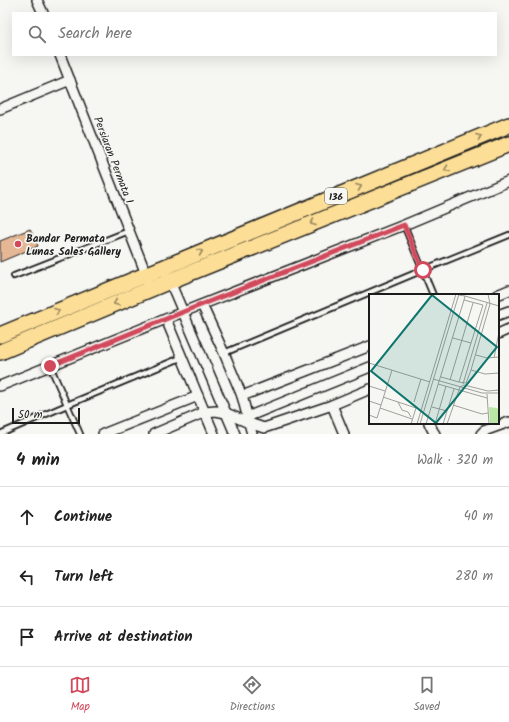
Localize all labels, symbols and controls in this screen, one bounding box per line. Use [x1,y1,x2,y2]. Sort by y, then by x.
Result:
search box [12,12,497,56]
text: Search here [58,22,132,46]
icon: search [26,23,48,45]
street label: Persiaran Permata 1 [88,114,138,206]
one-way arrow [476,134,483,142]
one-way arrow [443,165,450,173]
one-way arrow [355,183,362,191]
road number: 136 [325,188,347,204]
one-way arrow [310,218,318,226]
place label: Bandar Permata Lunas Sales Gallery [26,230,121,261]
marker: Bandar Permata Lunas Sales Gallery [13,239,23,249]
one-way arrow [195,249,203,257]
route start [414,261,432,279]
inset map [369,294,499,424]
one-way arrow [113,298,121,306]
one-way arrow [54,307,61,315]
route end [41,357,59,375]
scale bar [12,406,80,425]
text: 50 m [18,406,43,424]
text: 4 min [16,447,60,474]
text: Walk · 320 m [417,450,493,471]
text: Continue [54,505,112,529]
icon: ahead [16,506,38,528]
text: 40 m [464,506,493,527]
text: Turn left [54,565,114,589]
icon: left [16,566,38,588]
text: 280 m [456,566,493,587]
text: Arrive at destination [54,625,193,649]
icon: arrive [16,626,38,648]
tab: Map [69,674,91,716]
tab: Directions [230,674,275,716]
tab: Saved [414,674,440,716]

